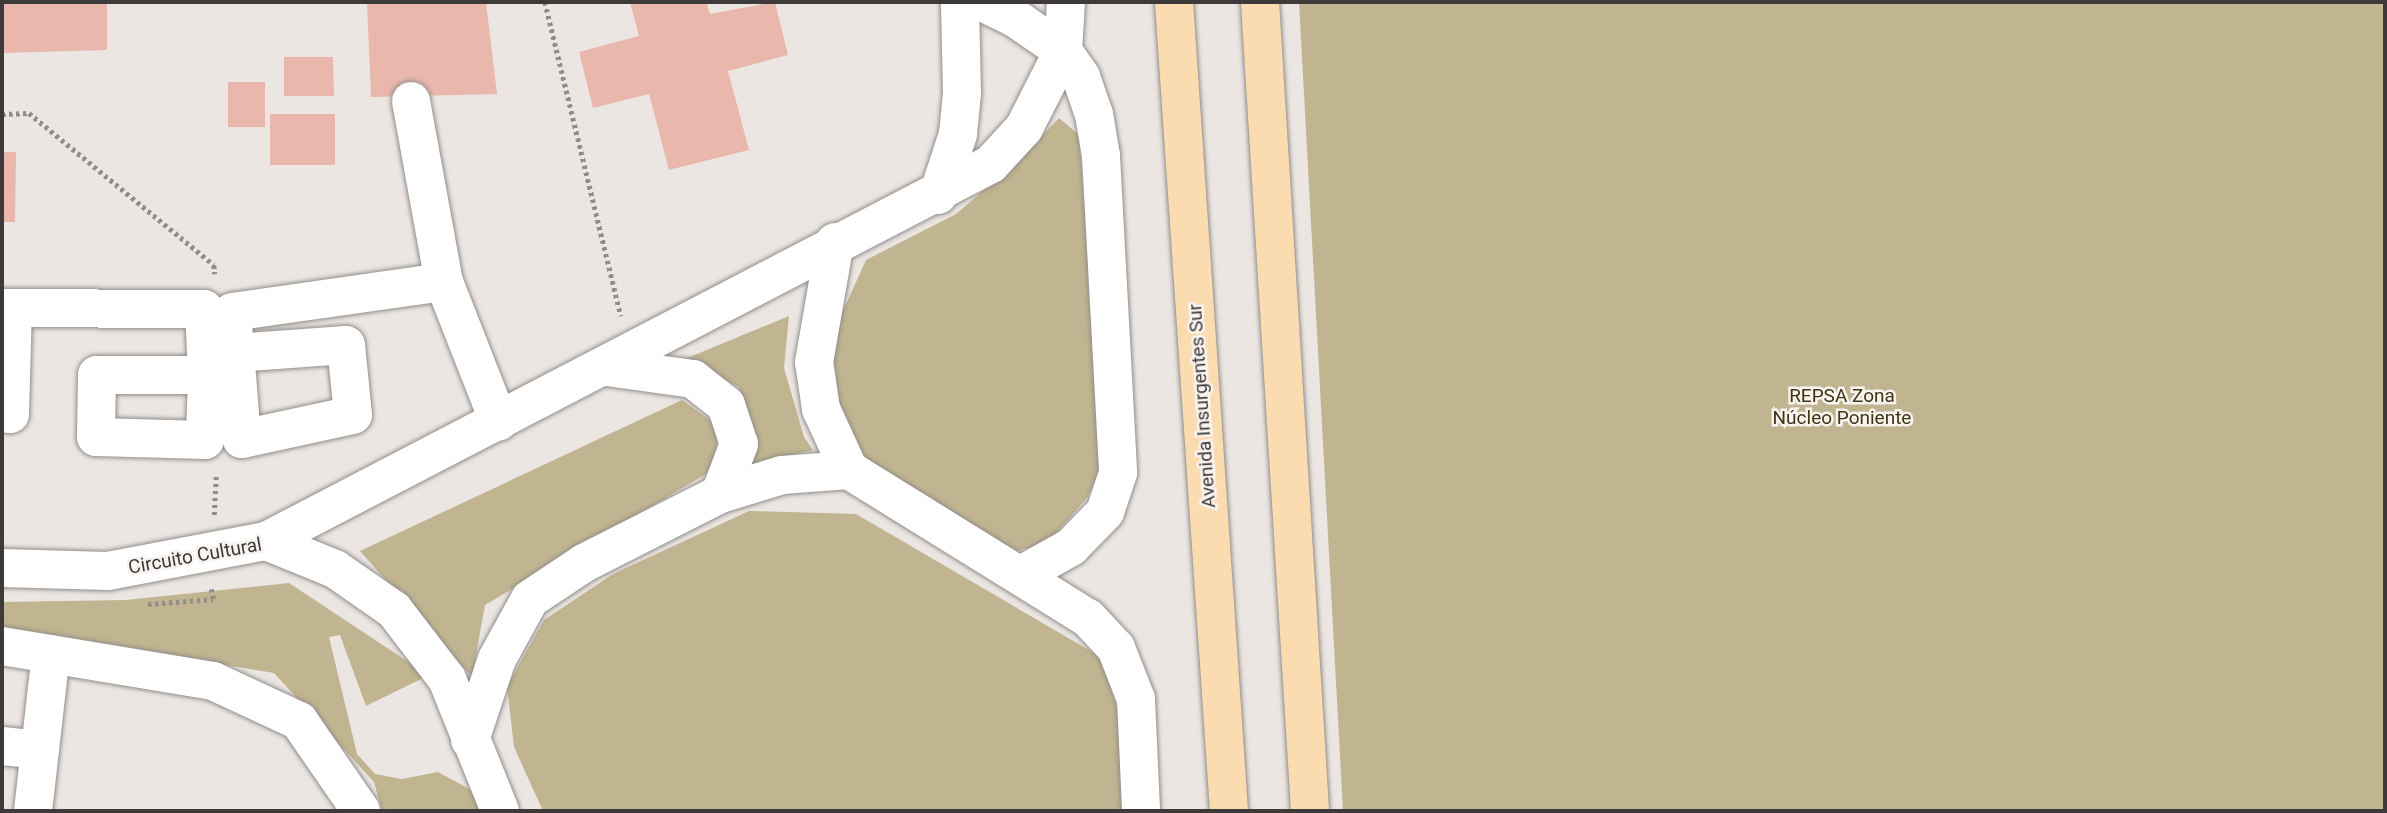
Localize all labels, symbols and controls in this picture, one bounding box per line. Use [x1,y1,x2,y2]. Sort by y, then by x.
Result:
street label: Avenida Insurgentes Sur [1183,303,1221,509]
park label: REPSA Zona Núcleo Poniente [1773,385,1911,429]
street label: Circuito Cultural [127,533,263,579]

